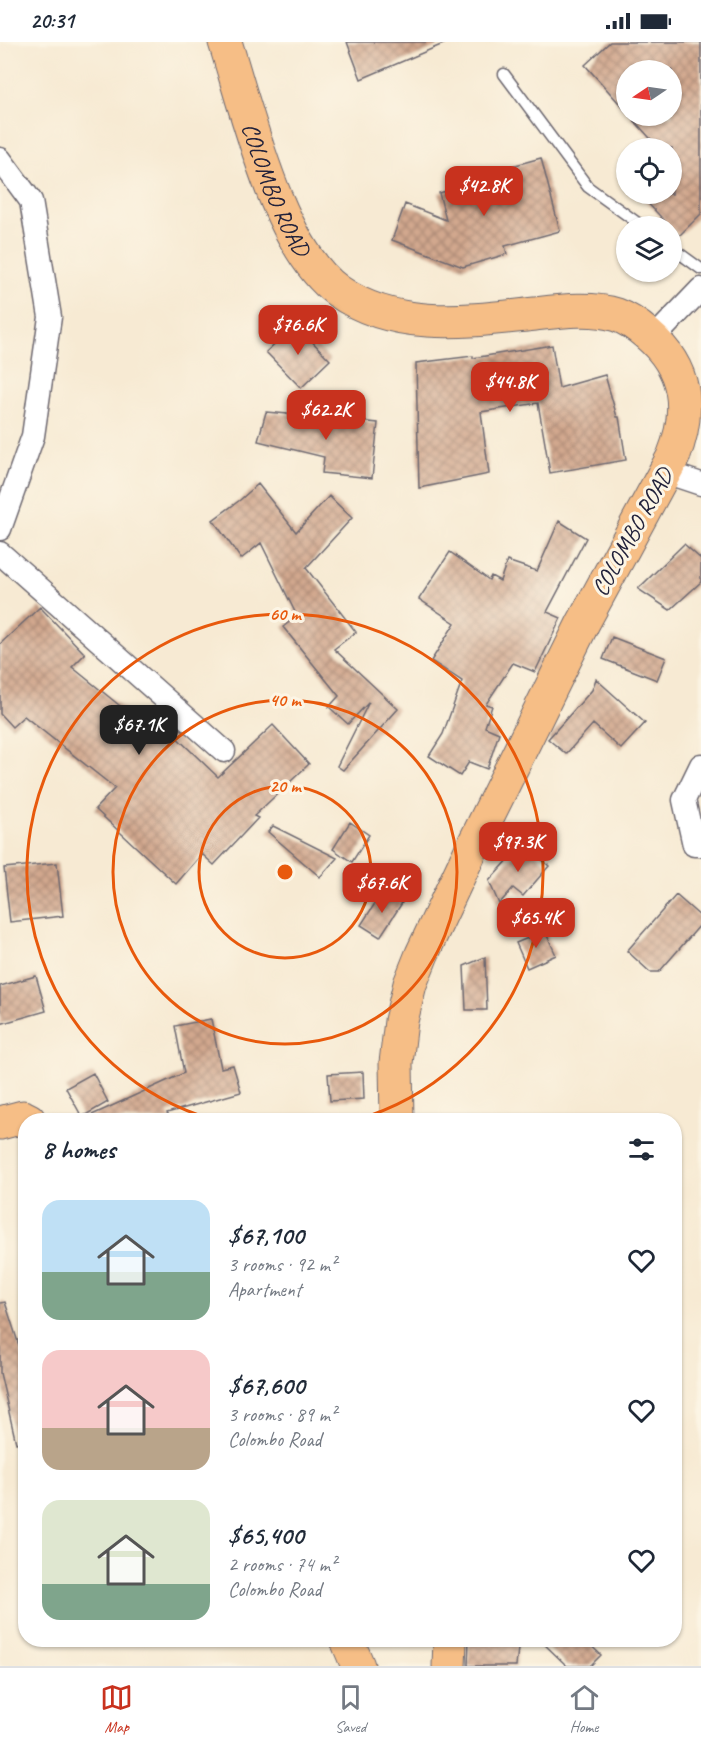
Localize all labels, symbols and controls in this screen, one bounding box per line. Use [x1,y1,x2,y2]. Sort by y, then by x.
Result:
text: 20:31 [30,7,74,35]
north arrow [616,60,682,126]
map controls [616,60,682,282]
street label: COLOMBO ROAD [235,119,318,263]
button: locate [616,138,682,204]
pin: $42.8K [435,166,533,217]
text: $42.8K [459,173,509,198]
button: layers [616,216,682,282]
pin: $76.6K [249,305,347,356]
text: $76.6K [273,312,323,337]
pin: $44.8K [461,362,559,413]
text: $44.8K [485,369,535,394]
pin: $62.2K [277,390,375,441]
text: $62.2K [301,397,351,422]
street label: COLOMBO ROAD [585,461,680,601]
text: 60 m [269,603,302,625]
text: 40 m [270,689,302,711]
pin: $67.1K [90,705,188,756]
text: $67.1K [114,712,164,737]
text: 20 m [270,775,302,797]
pin: $97.3K [469,822,567,873]
text: $97.3K [493,829,543,854]
centre of rings [275,862,295,882]
pin: $67.6K [333,863,431,914]
text: $67.6K [357,870,407,895]
pin: $65.4K [487,898,585,949]
text: $65.4K [511,905,561,930]
text: 8 homes [42,1133,115,1166]
icon: filters [625,1133,658,1166]
text: $67,100 [228,1219,304,1252]
icon: home [90,1224,162,1296]
icon: heart [625,1244,658,1277]
text: 3 rooms · 92 m² [228,1252,336,1277]
text: Apartment [228,1277,301,1302]
text: $67,600 [228,1369,304,1402]
icon: home [90,1374,162,1446]
icon: heart [625,1394,658,1427]
text: 3 rooms · 89 m² [228,1402,336,1427]
text: Colombo Road [228,1427,321,1452]
text: $65,400 [228,1519,303,1552]
icon: home [90,1524,162,1596]
icon: heart [625,1544,658,1577]
text: 2 rooms · 74 m² [228,1552,336,1577]
text: Colombo Road [228,1577,321,1602]
tab: Map [100,1681,133,1737]
tab: Saved [334,1681,367,1737]
tab: Home [568,1681,601,1737]

